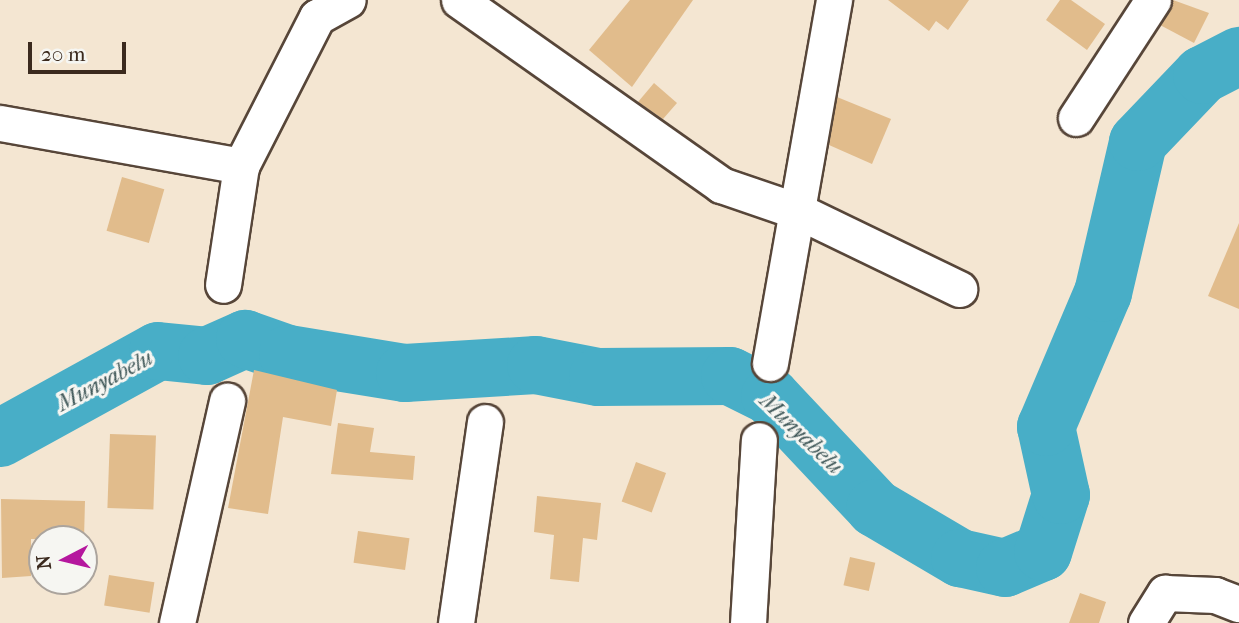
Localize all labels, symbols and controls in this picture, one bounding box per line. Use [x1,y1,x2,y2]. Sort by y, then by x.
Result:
scale bar [32,28,130,72]
text: 20 m [41,42,85,66]
water label: Munyabelu [52,344,158,418]
water label: Munyabelu [754,388,848,480]
north arrow [28,525,98,595]
text: N [32,554,56,571]

